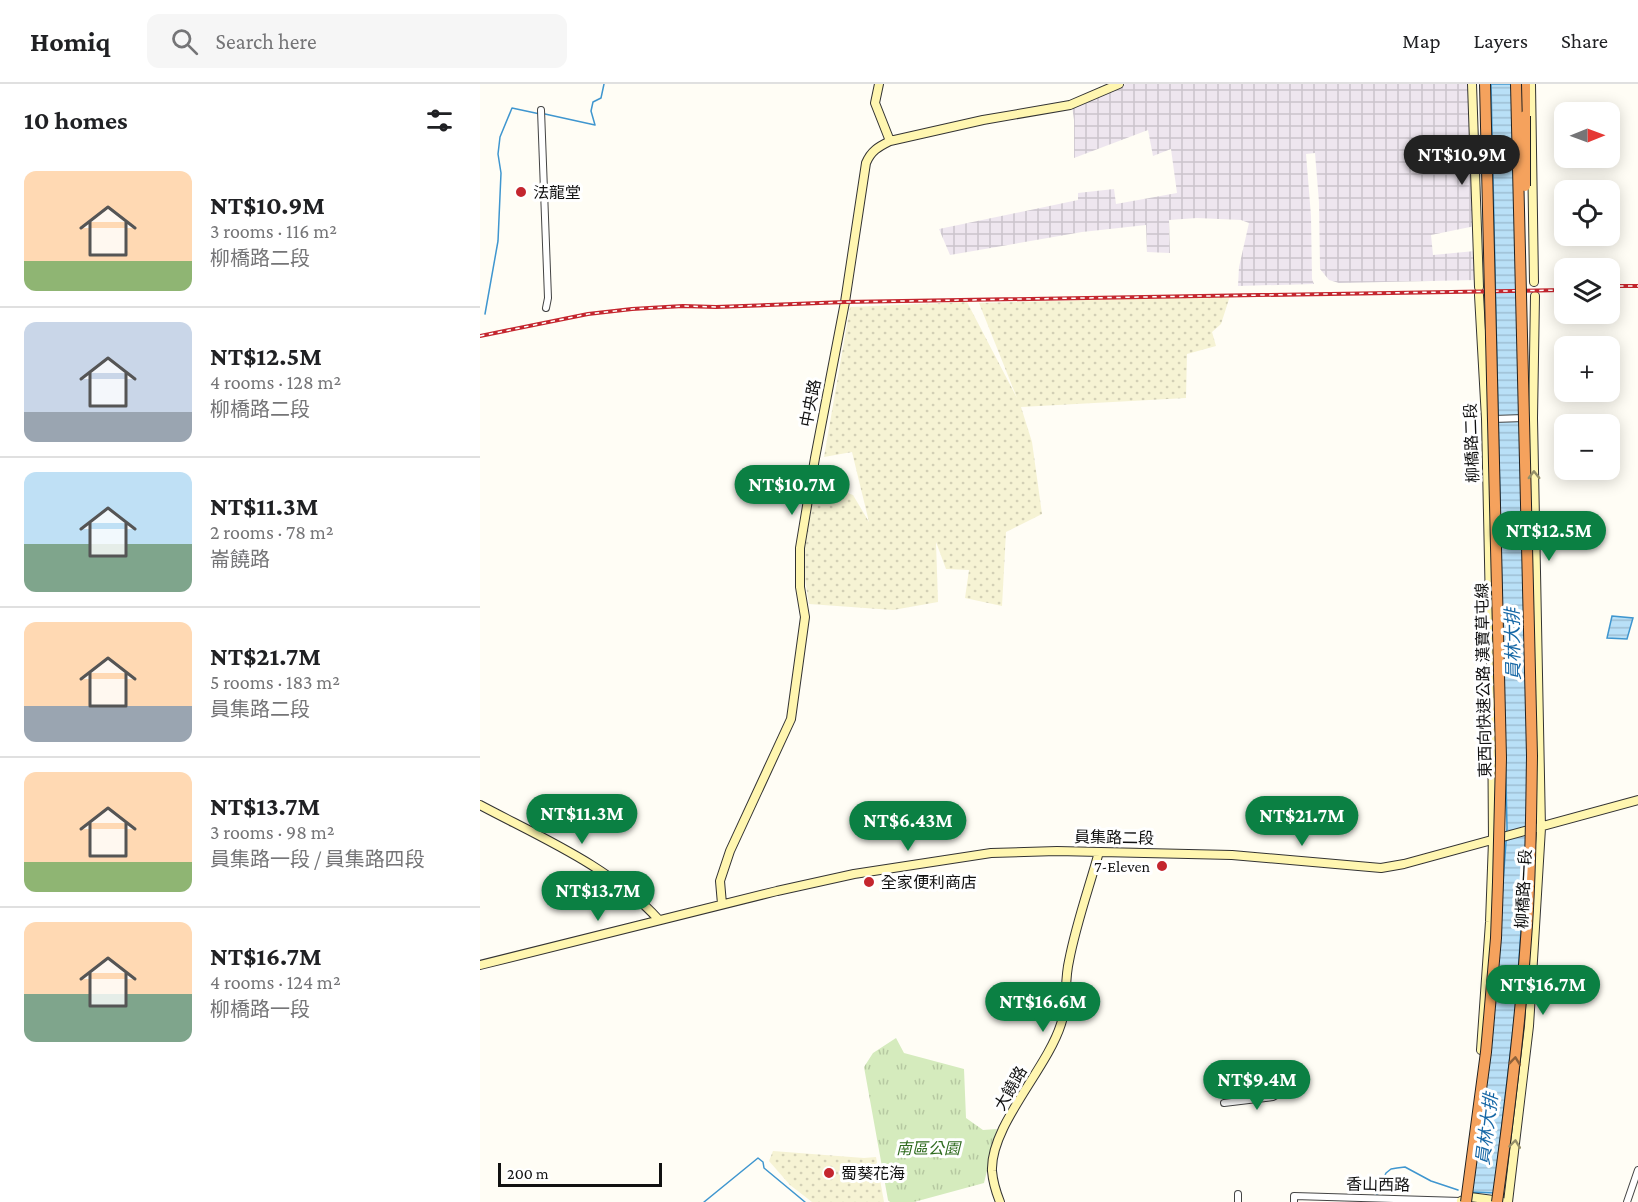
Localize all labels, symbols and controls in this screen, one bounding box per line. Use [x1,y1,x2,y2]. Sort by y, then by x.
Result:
search box [147,14,567,68]
icon: search [168,25,201,58]
text: Homiq [30,26,111,57]
text: Search here [216,29,317,54]
text: Map [1402,29,1441,53]
text: Layers [1474,29,1528,53]
text: Share [1561,29,1608,53]
north arrow [1554,102,1620,168]
map controls [1554,102,1620,480]
icon: filters [423,104,456,137]
text: 10 homes [24,106,128,135]
pin: NT$10.9M [1400,135,1524,186]
text: NT$10.9M [1418,143,1506,165]
button: locate [1554,180,1620,246]
place label: 法龍堂 [533,184,581,201]
marker: 法龍堂 [514,185,528,199]
text: NT$10.9M [210,191,325,220]
icon: home [72,195,144,267]
text: 3 rooms · 116 m² [210,220,337,242]
text: 柳橋路二段 [210,247,310,269]
button: layers [1554,258,1620,324]
button: + [1554,336,1620,402]
text: NT$12.5M [210,342,322,371]
icon: home [72,346,144,418]
text: 4 rooms · 128 m² [210,371,341,393]
street label: 中央路 [798,378,823,428]
text: 柳橋路二段 [210,398,310,420]
street label: 柳橋路二段 [1462,403,1481,483]
button: − [1554,414,1620,480]
pin: NT$10.7M [730,465,854,516]
one-way arrow [1528,471,1540,480]
text: NT$10.7M [749,473,835,495]
text: NT$11.3M [210,492,318,521]
icon: home [72,496,144,568]
pin: NT$12.5M [1487,511,1611,562]
text: NT$12.5M [1506,519,1592,541]
text: 2 rooms · 78 m² [210,521,334,543]
text: 崙饒路 [210,548,270,570]
street label: 東西向快速公路 漢寶草屯線 [1472,582,1494,778]
water label: 員林大排 [1502,606,1524,680]
text: NT$21.7M [210,642,321,671]
icon: home [72,646,144,718]
text: 5 rooms · 183 m² [210,671,340,693]
text: 員集路二段 [210,698,310,720]
text: NT$13.7M [210,792,320,821]
pin: NT$11.3M [520,794,644,845]
icon: home [72,796,144,868]
pin: NT$21.7M [1240,796,1364,847]
pin: NT$6.43M [846,801,970,852]
text: NT$11.3M [540,802,624,824]
text: NT$21.7M [1259,804,1345,826]
text: NT$6.43M [863,809,953,831]
text: 3 rooms · 98 m² [210,821,335,843]
street label: 員集路二段 [1074,828,1154,847]
text: 員集路一段 / 員集路四段 [210,848,425,870]
street label: 柳橋路一段 [1513,849,1534,929]
place label: 7-Eleven [1094,858,1150,875]
marker: 7-Eleven [1155,859,1169,873]
pin: NT$13.7M [536,871,660,922]
place label: 全家便利商店 [881,874,977,891]
marker: 全家便利商店 [862,875,876,889]
text: NT$13.7M [556,879,640,901]
text: NT$16.7M [210,942,322,971]
icon: home [72,946,144,1018]
pin: NT$16.7M [1481,965,1605,1016]
text: 4 rooms · 124 m² [210,971,341,993]
text: NT$16.7M [1500,973,1586,995]
pin: NT$16.6M [981,982,1105,1033]
text: NT$16.6M [999,990,1087,1012]
text: 柳橋路一段 [210,998,310,1020]
one-way arrow [1508,1056,1521,1065]
pin: NT$9.4M [1202,1060,1312,1111]
street label: 大饒路 [991,1063,1030,1113]
text: NT$9.4M [1217,1068,1297,1090]
water label: 員林大排 [1473,1090,1502,1166]
one-way arrow [1508,1139,1521,1148]
park label: 南區公園 [896,1140,962,1157]
scale bar [498,1160,662,1188]
text: 200 m [507,1165,549,1182]
place label: 蜀葵花海 [841,1165,905,1182]
marker: 蜀葵花海 [822,1166,836,1180]
street label: 香山西路 [1346,1175,1410,1194]

